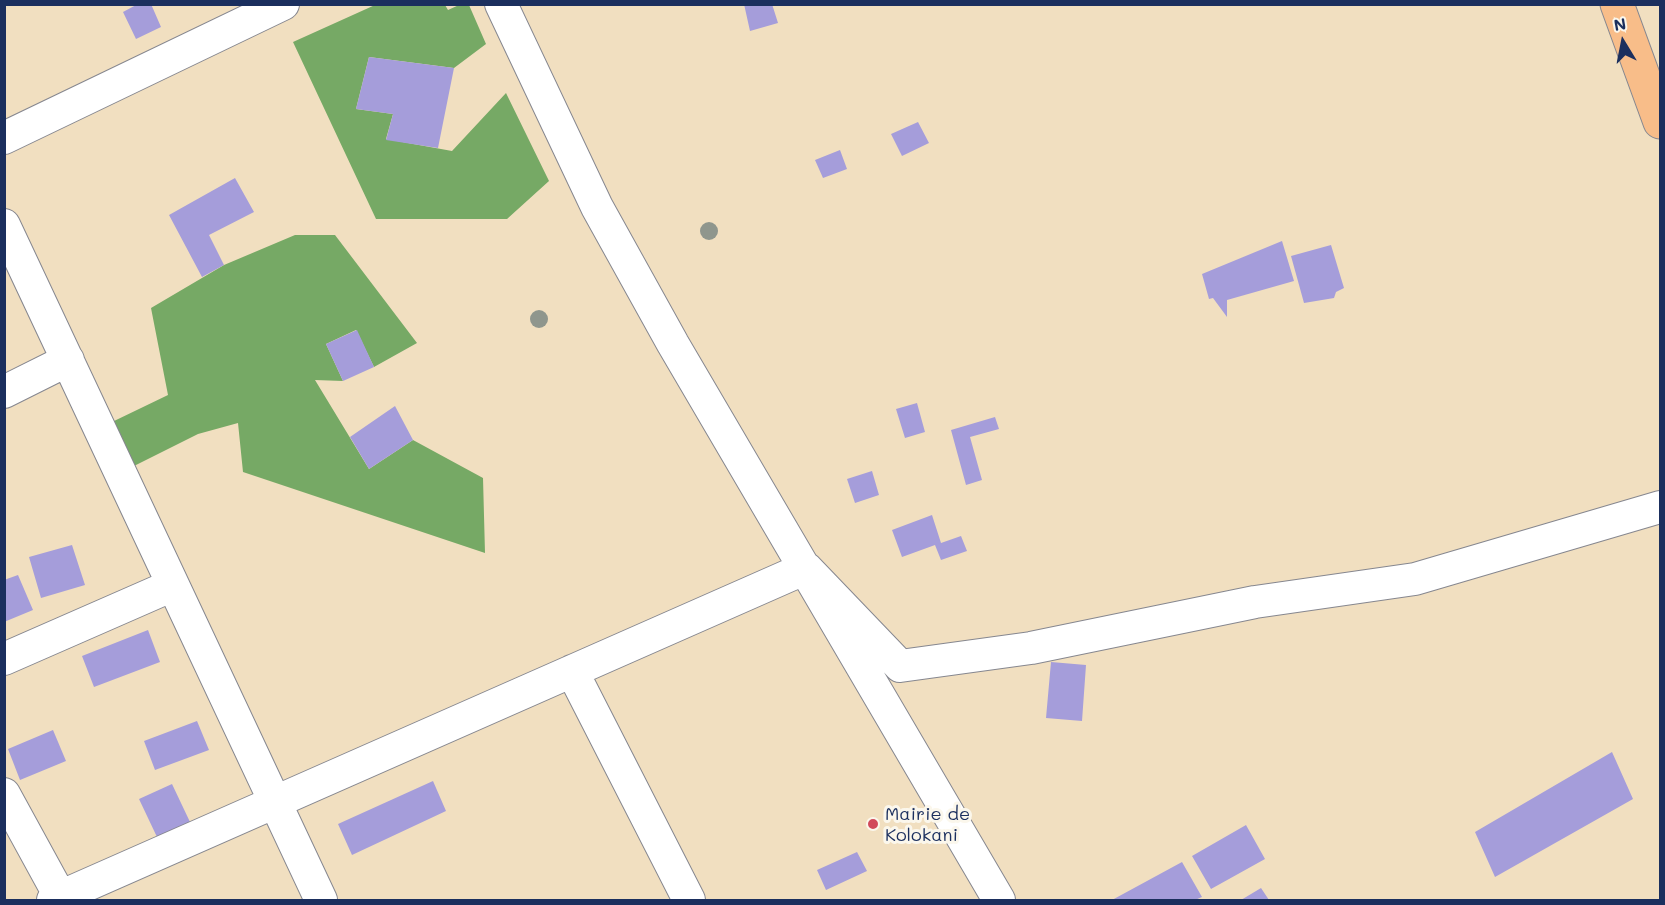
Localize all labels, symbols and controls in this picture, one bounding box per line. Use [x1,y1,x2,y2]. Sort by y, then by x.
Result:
north arrow [1593,12,1653,72]
text: N [1612,12,1628,35]
place label: Mairie de Kolokani [885,803,970,846]
marker: Mairie de Kolokani [866,817,880,831]

